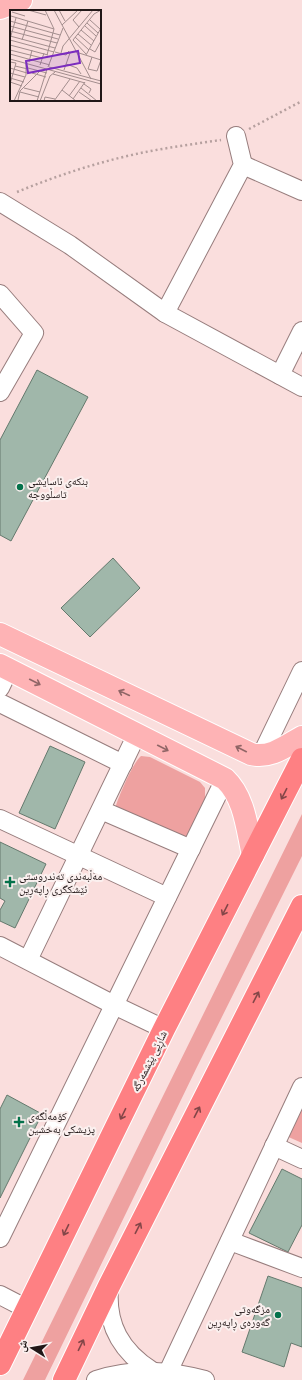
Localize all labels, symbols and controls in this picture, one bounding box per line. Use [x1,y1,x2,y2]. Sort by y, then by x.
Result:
inset map [10,10,101,101]
place label: بنکەی ئاسایشی تاسڵووجە [28,474,88,501]
marker: بنکەی ئاسایشی تاسڵووجە [15,482,25,492]
one-way arrow [29,679,41,687]
one-way arrow [118,689,130,696]
one-way arrow [157,745,169,752]
one-way arrow [235,745,247,752]
one-way arrow [280,788,287,800]
place label: مەڵبەندی تەندروستی ئێشکگری ڕاپەڕین [19,869,102,898]
marker: مەڵبەندی تەندروستی ئێشکگری ڕاپەڕین [4,876,16,888]
one-way arrow [221,903,228,915]
one-way arrow [253,991,260,1003]
street label: شاڕێی پێشمەرگە [128,1028,172,1095]
one-way arrow [119,1107,126,1119]
one-way arrow [194,1107,201,1119]
place label: کۆمەڵگەی پزیشکی بەخشین [28,1109,95,1136]
marker: کۆمەڵگەی پزیشکی بەخشین [13,1116,25,1128]
one-way arrow [135,1223,143,1235]
one-way arrow [61,1224,69,1236]
place label: مزگەوتی گەورەی ڕاپەڕین [207,1302,270,1331]
marker: مزگەوتی گەورەی ڕاپەڕین [273,1310,283,1320]
north arrow [12,1328,52,1368]
text: ش [14,1339,31,1353]
one-way arrow [78,1339,85,1351]

